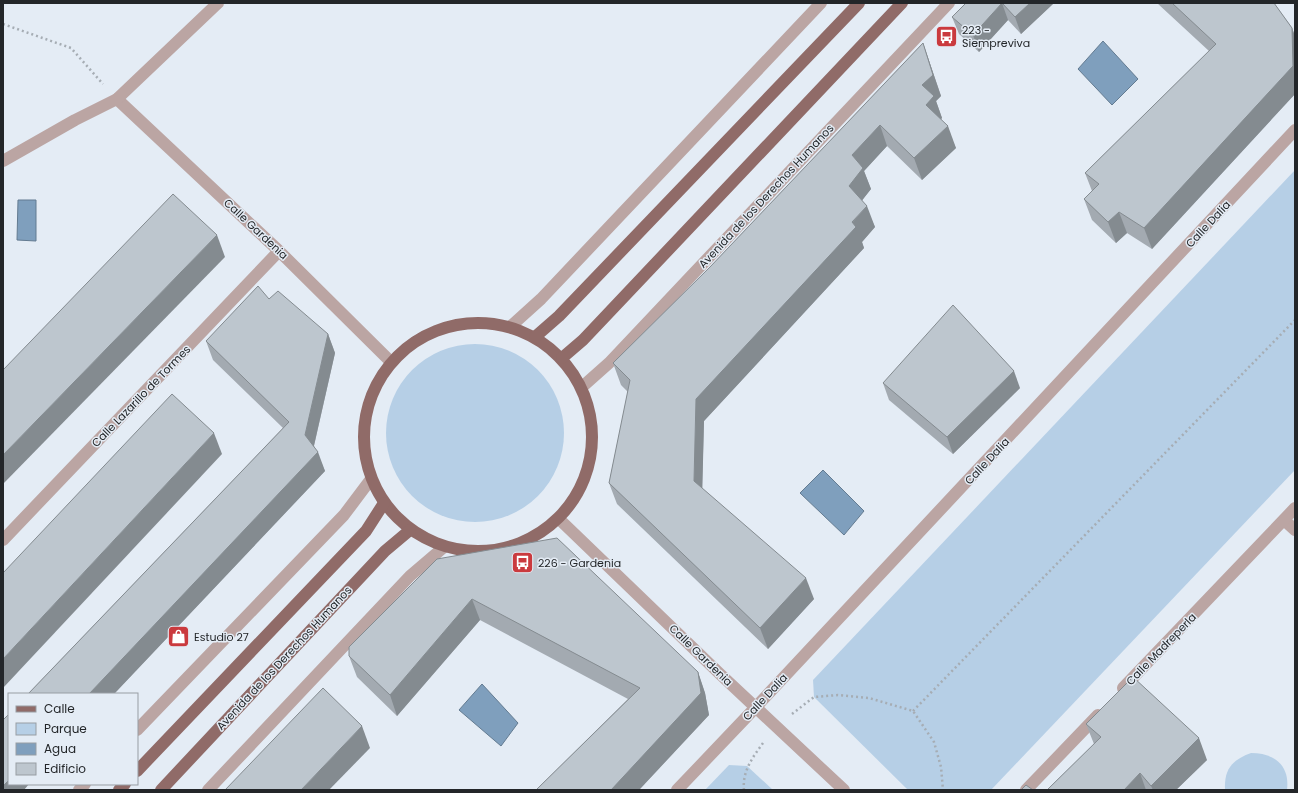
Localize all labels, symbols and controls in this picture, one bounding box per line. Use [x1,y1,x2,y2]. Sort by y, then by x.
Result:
place label: 223 - Siempreviva [962,22,1030,51]
bus stop icon: 223 - Siempreviva [934,23,960,49]
street label: Avenida de los Derechos Humanos [695,120,837,272]
street label: Calle Gardenia [220,195,292,263]
street label: Calle Dalia [1182,197,1234,251]
street label: Calle Lazarillo de Tormes [88,341,194,451]
street label: Calle Dalia [961,434,1013,488]
bus stop icon: 226 - Gardenia [509,550,535,576]
place label: 226 - Gardenia [538,555,621,571]
street label: Avenida de los Derechos Humanos [213,582,355,734]
street label: Calle Madreperla [1122,609,1200,689]
street label: Calle Gardenia [666,621,736,689]
shop icon: Estudio 27 [165,624,191,650]
place label: Estudio 27 [194,629,249,645]
street label: Calle Dalia [739,670,791,724]
legend [8,693,138,785]
text: Calle [44,700,75,717]
text: Parque [44,720,87,737]
text: Agua [44,740,76,757]
text: Edificio [44,760,86,777]

